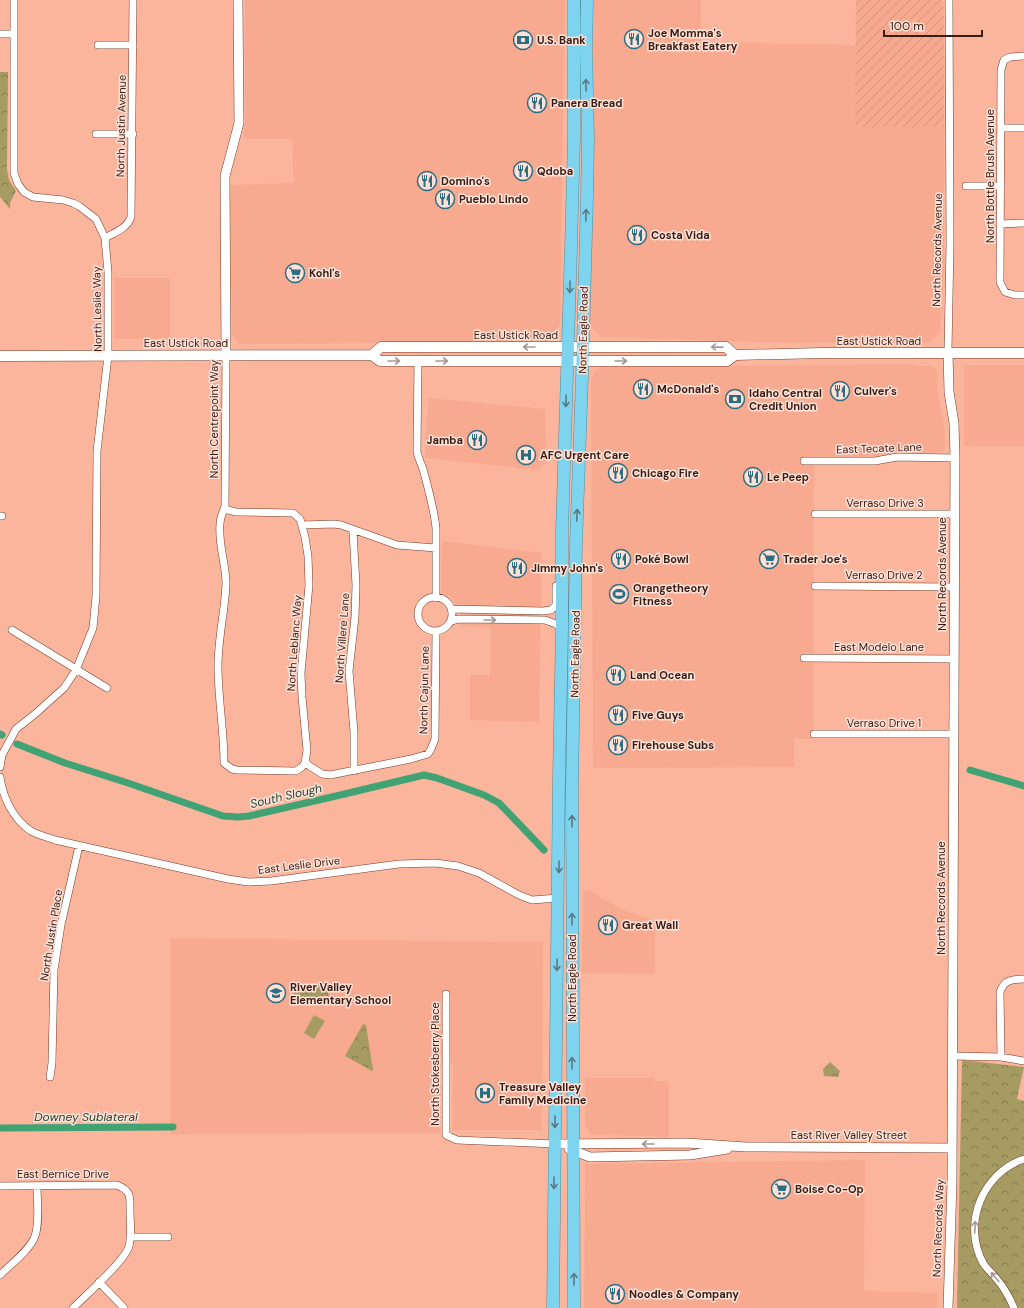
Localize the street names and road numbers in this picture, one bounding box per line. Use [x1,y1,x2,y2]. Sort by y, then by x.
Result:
street label: North Justin Avenue [113,75,129,177]
street label: North Bottle Brush Avenue [983,109,997,243]
street label: North Records Avenue [929,193,945,307]
street label: North Leslie Way [89,266,105,352]
street label: North Eagle Road [575,286,591,374]
street label: East Ustick Road [474,328,558,342]
street label: East Ustick Road [837,334,921,348]
street label: East Ustick Road [144,336,228,350]
street label: North Centrepoint Way [207,360,221,478]
street label: East Tecate Lane [836,440,922,456]
street label: Verraso Drive 3 [846,496,924,510]
street label: North Records Avenue [935,517,949,631]
street label: Verraso Drive 2 [845,568,923,582]
street label: North Villere Lane [332,592,352,684]
street label: North Leblanc Way [284,594,304,692]
street label: North Eagle Road [567,610,583,698]
street label: East Modelo Lane [834,640,924,654]
street label: North Cajun Lane [416,646,432,734]
street label: Verraso Drive 1 [847,716,921,730]
street label: North Records Avenue [934,841,948,955]
street label: East Leslie Drive [257,853,341,877]
street label: North Justin Place [37,888,65,982]
street label: North Eagle Road [565,934,579,1022]
street label: North Stokesberry Place [428,1002,442,1126]
street label: East River Valley Street [791,1128,907,1142]
street label: East Bernice Drive [17,1167,109,1181]
street label: North Records Way [929,1179,947,1277]

